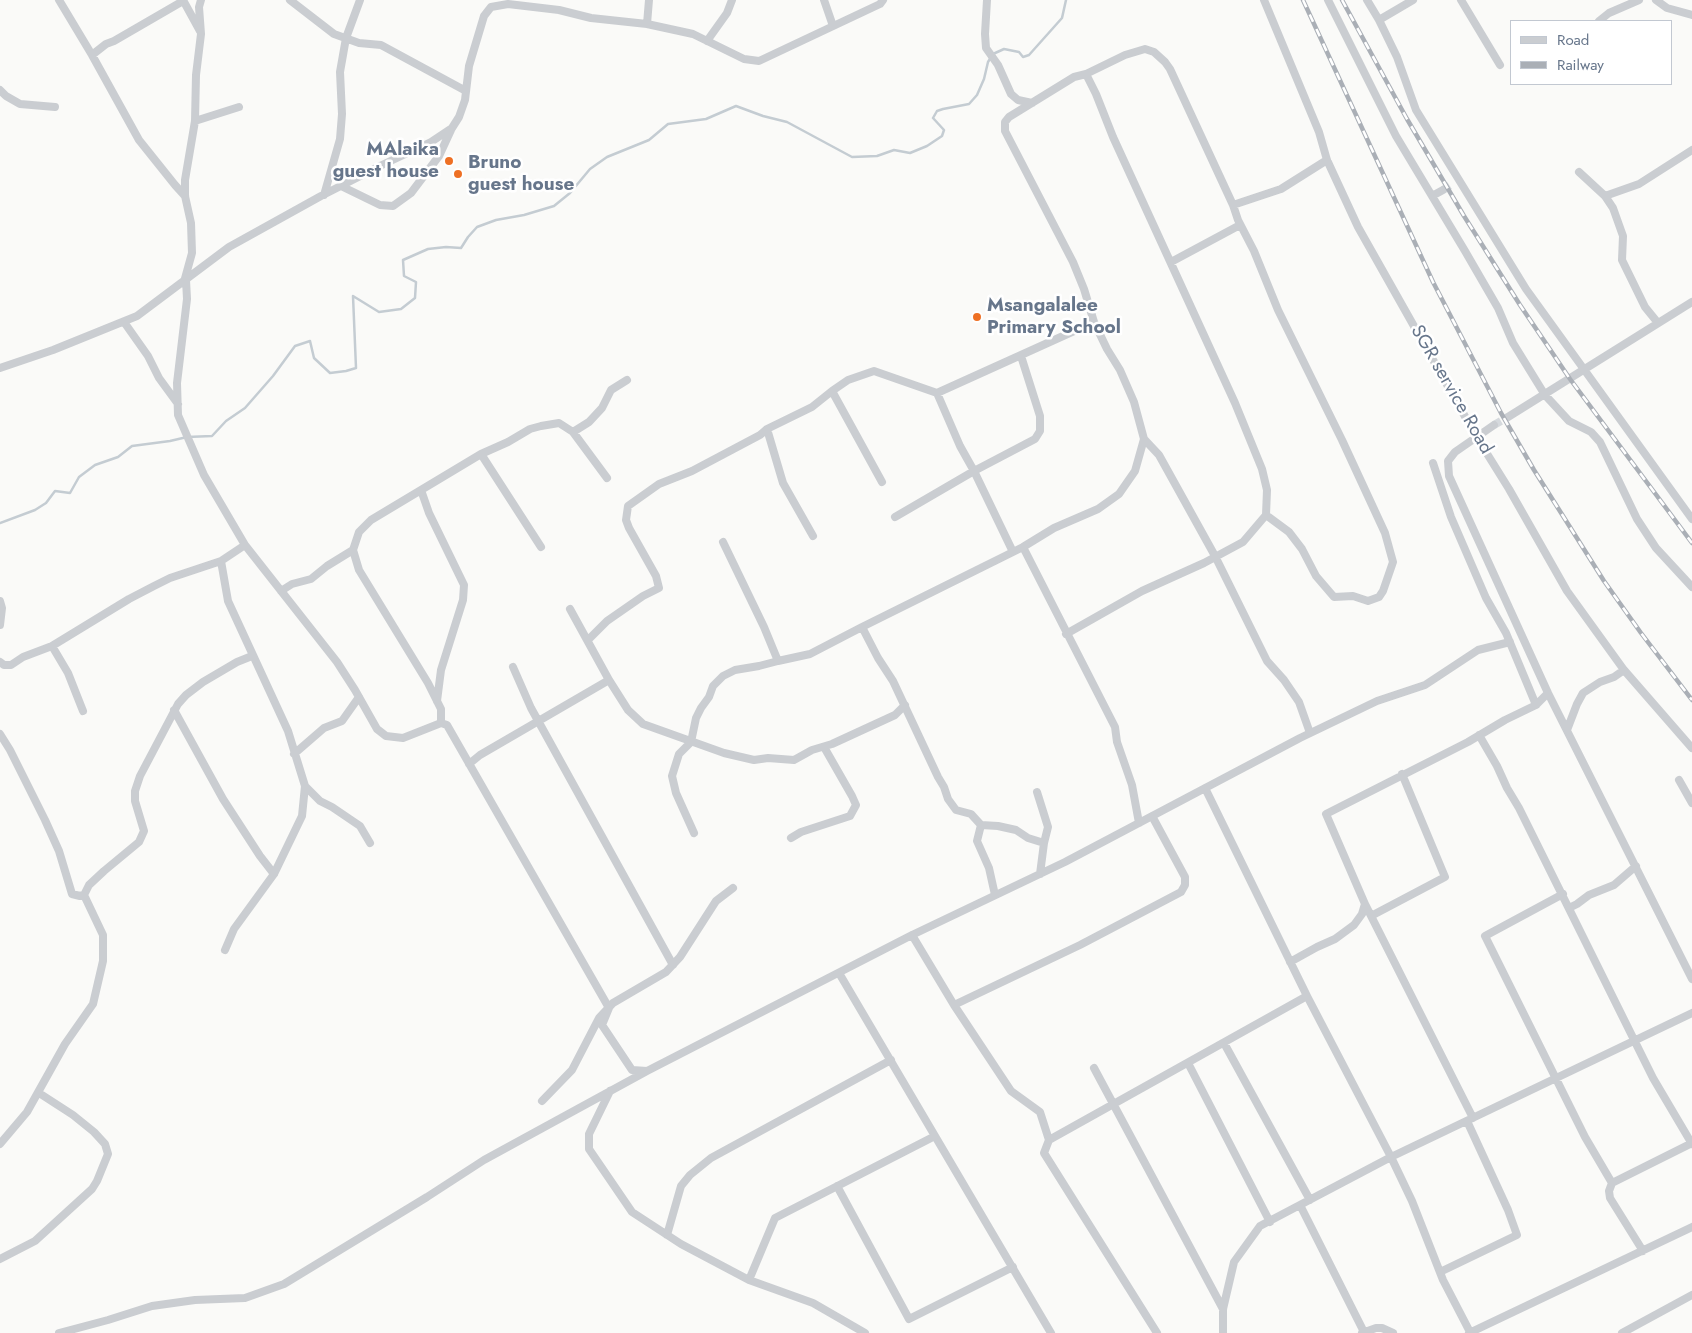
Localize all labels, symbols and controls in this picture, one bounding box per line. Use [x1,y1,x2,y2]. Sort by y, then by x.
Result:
legend [1510,20,1672,85]
text: Road [1557,29,1589,51]
text: Railway [1557,54,1604,76]
place label: MAlaika guest house [333,139,439,183]
place label: Bruno guest house [468,152,574,196]
marker: MAlaika guest house [443,155,455,167]
marker: Bruno guest house [452,168,464,180]
place label: Msangalalee Primary School [987,295,1121,339]
marker: Msangalalee Primary School [971,311,983,323]
street label: SGR service Road [1405,322,1497,458]

